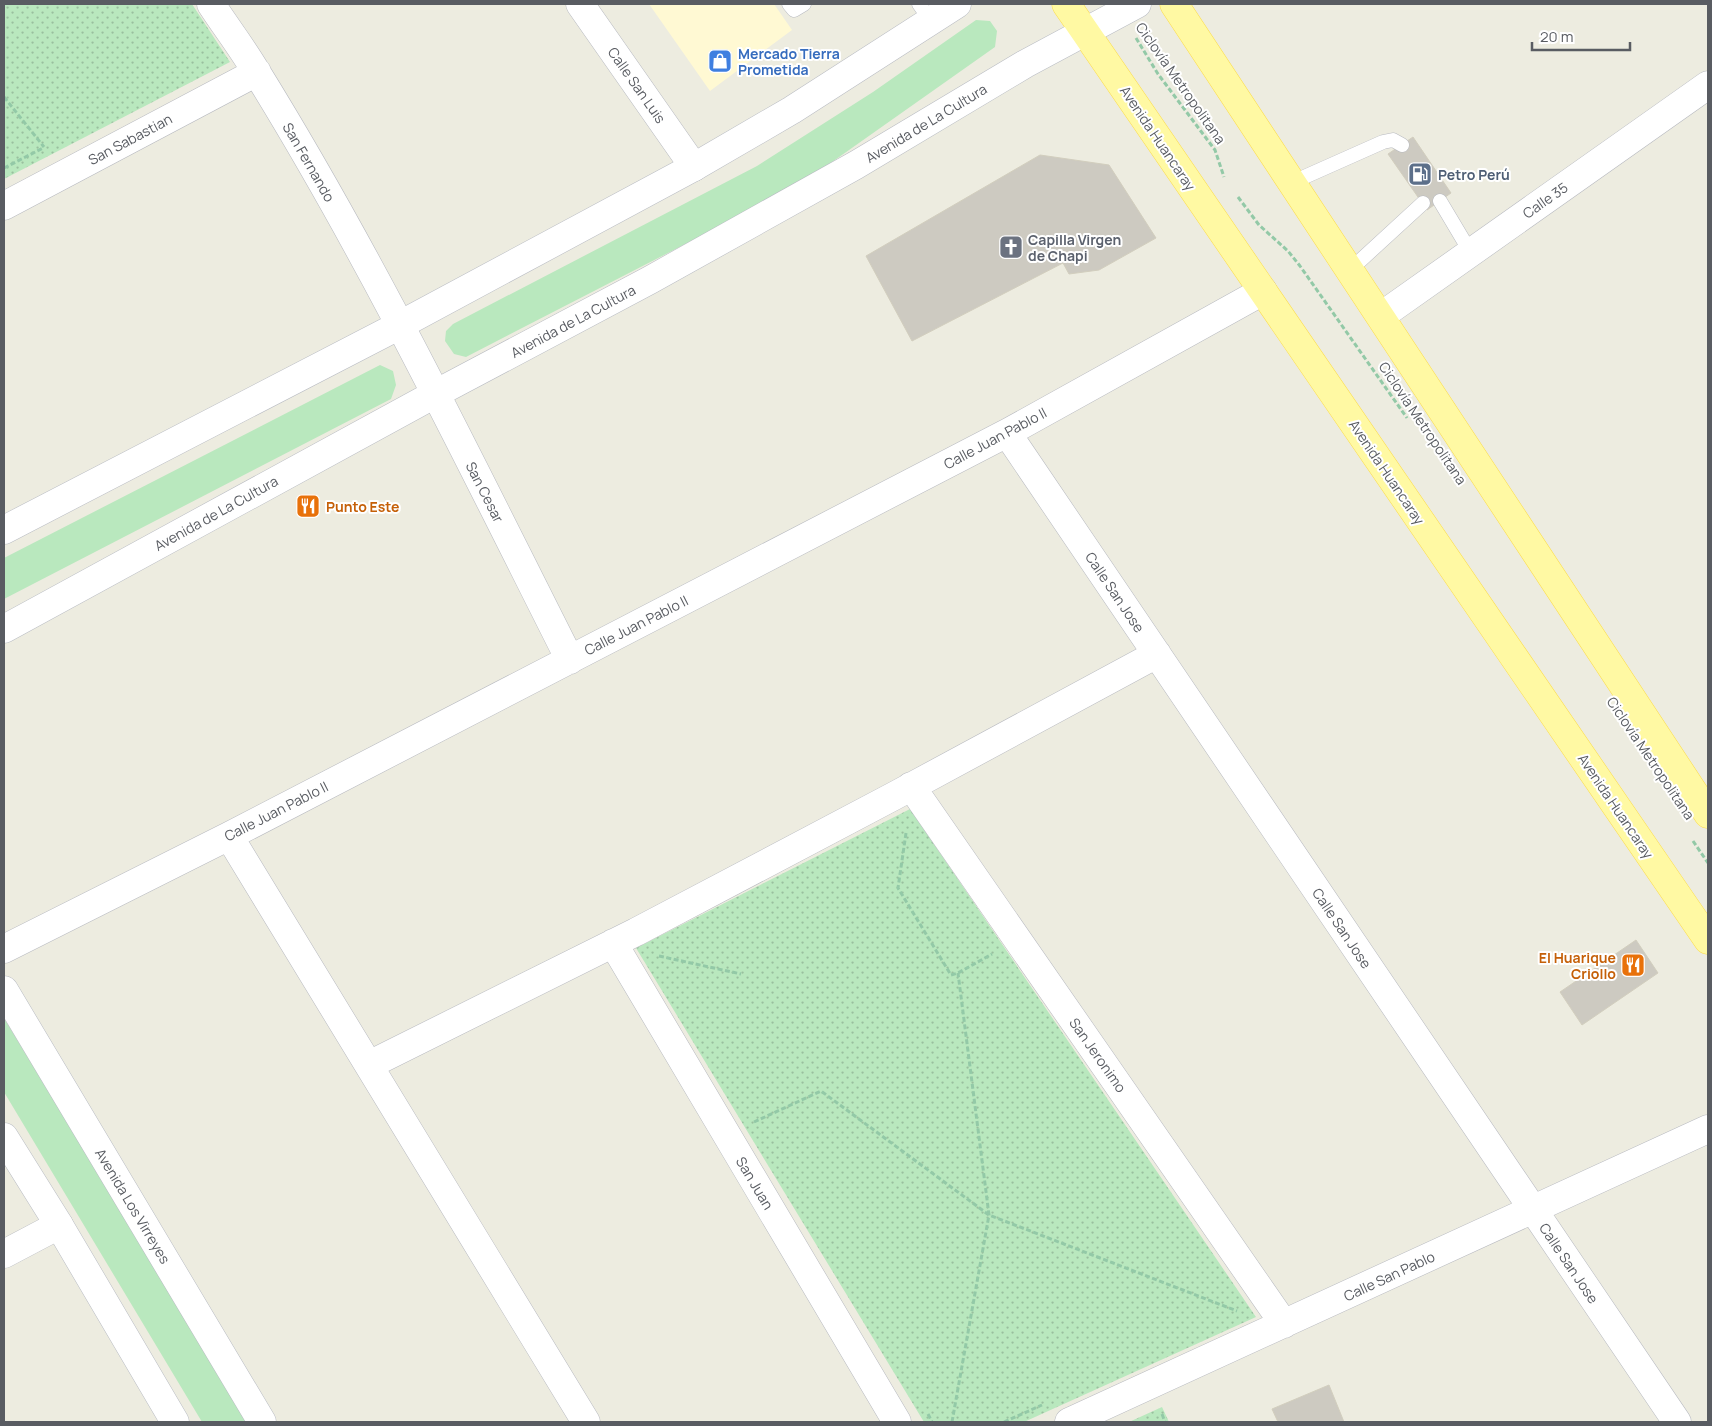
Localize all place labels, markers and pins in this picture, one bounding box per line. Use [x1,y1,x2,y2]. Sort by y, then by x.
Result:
place label: Mercado Tierra Prometida [738,44,840,79]
shop icon: Mercado Tierra Prometida [707,48,733,74]
fuel station icon: Petro Perú [1407,161,1433,187]
place label: Petro Perú [1438,165,1510,184]
place label: Capilla Virgen de Chapi [1028,230,1121,265]
church icon: Capilla Virgen de Chapi [998,234,1024,260]
restaurant icon: Punto Este [295,493,321,519]
place label: Punto Este [326,497,399,516]
place label: El Huarique Criollo [1539,948,1616,983]
restaurant icon: El Huarique Criollo [1620,952,1646,978]

